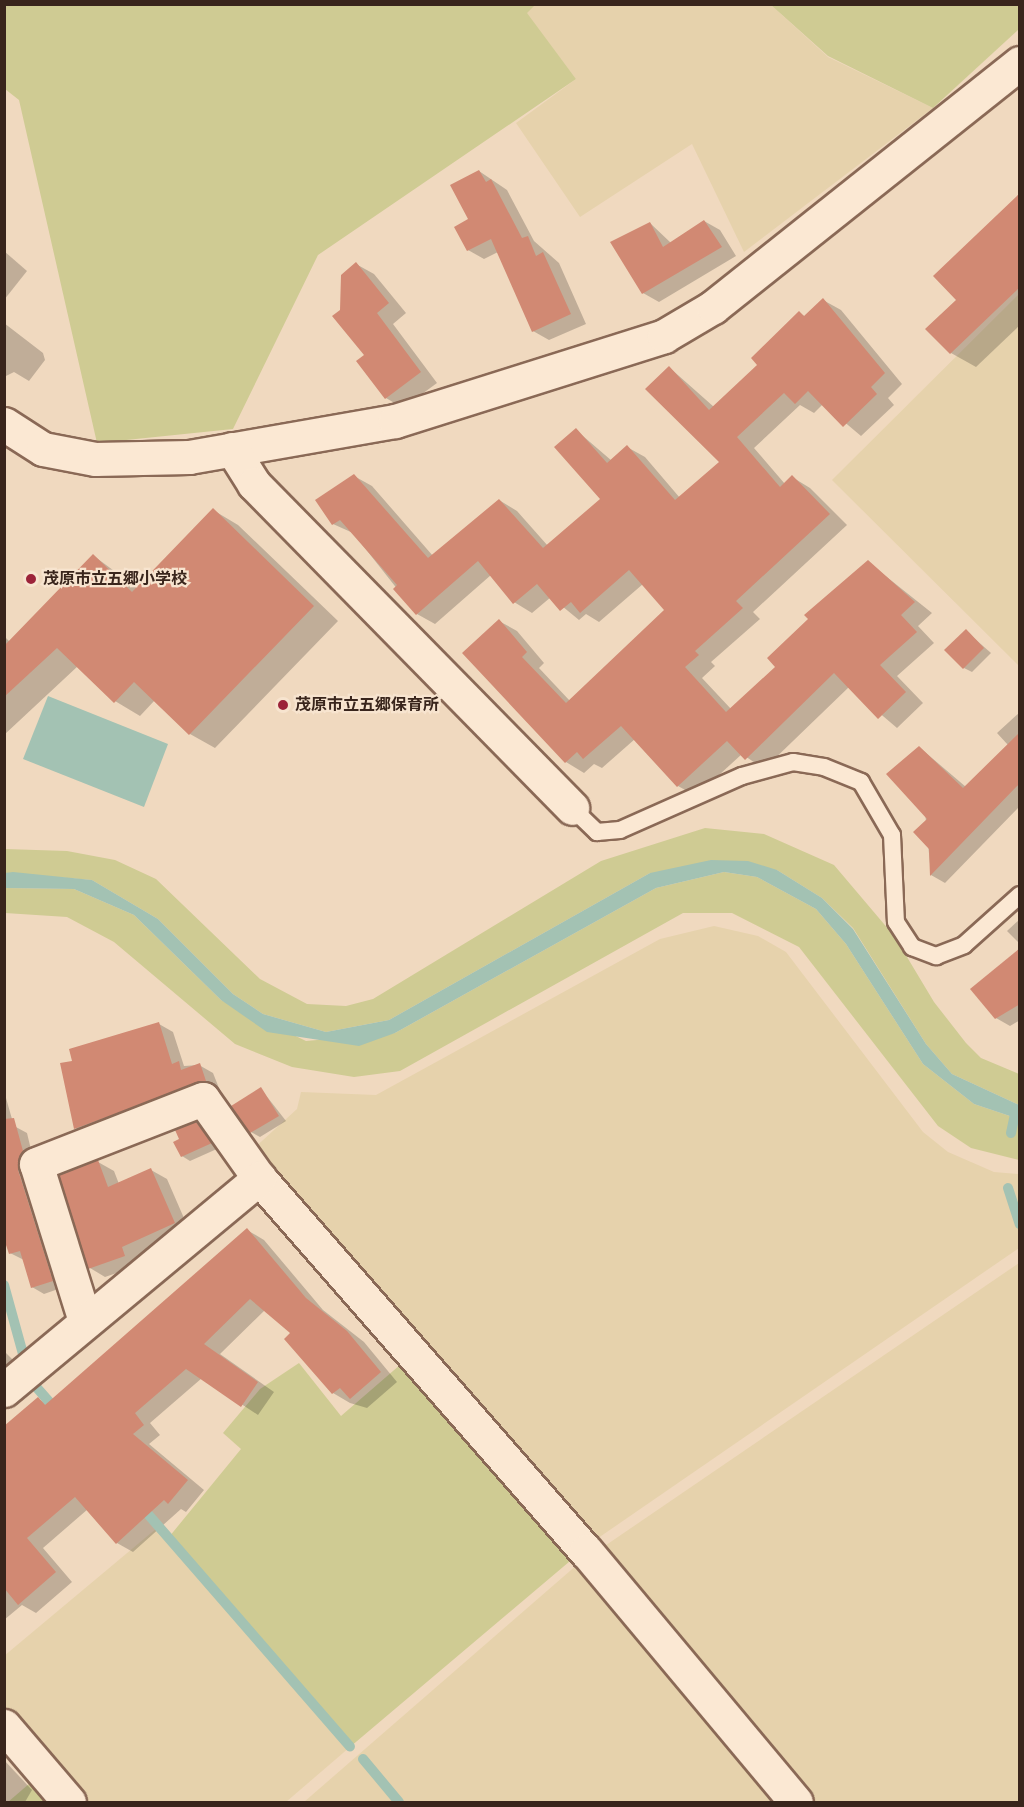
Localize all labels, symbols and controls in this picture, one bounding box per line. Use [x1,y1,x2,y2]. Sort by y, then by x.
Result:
place label: 茂原市立五郷小学校 [43,569,187,589]
marker: 茂原市立五郷小学校 [24,572,38,586]
place label: 茂原市立五郷保育所 [295,695,439,715]
marker: 茂原市立五郷保育所 [276,698,290,712]

